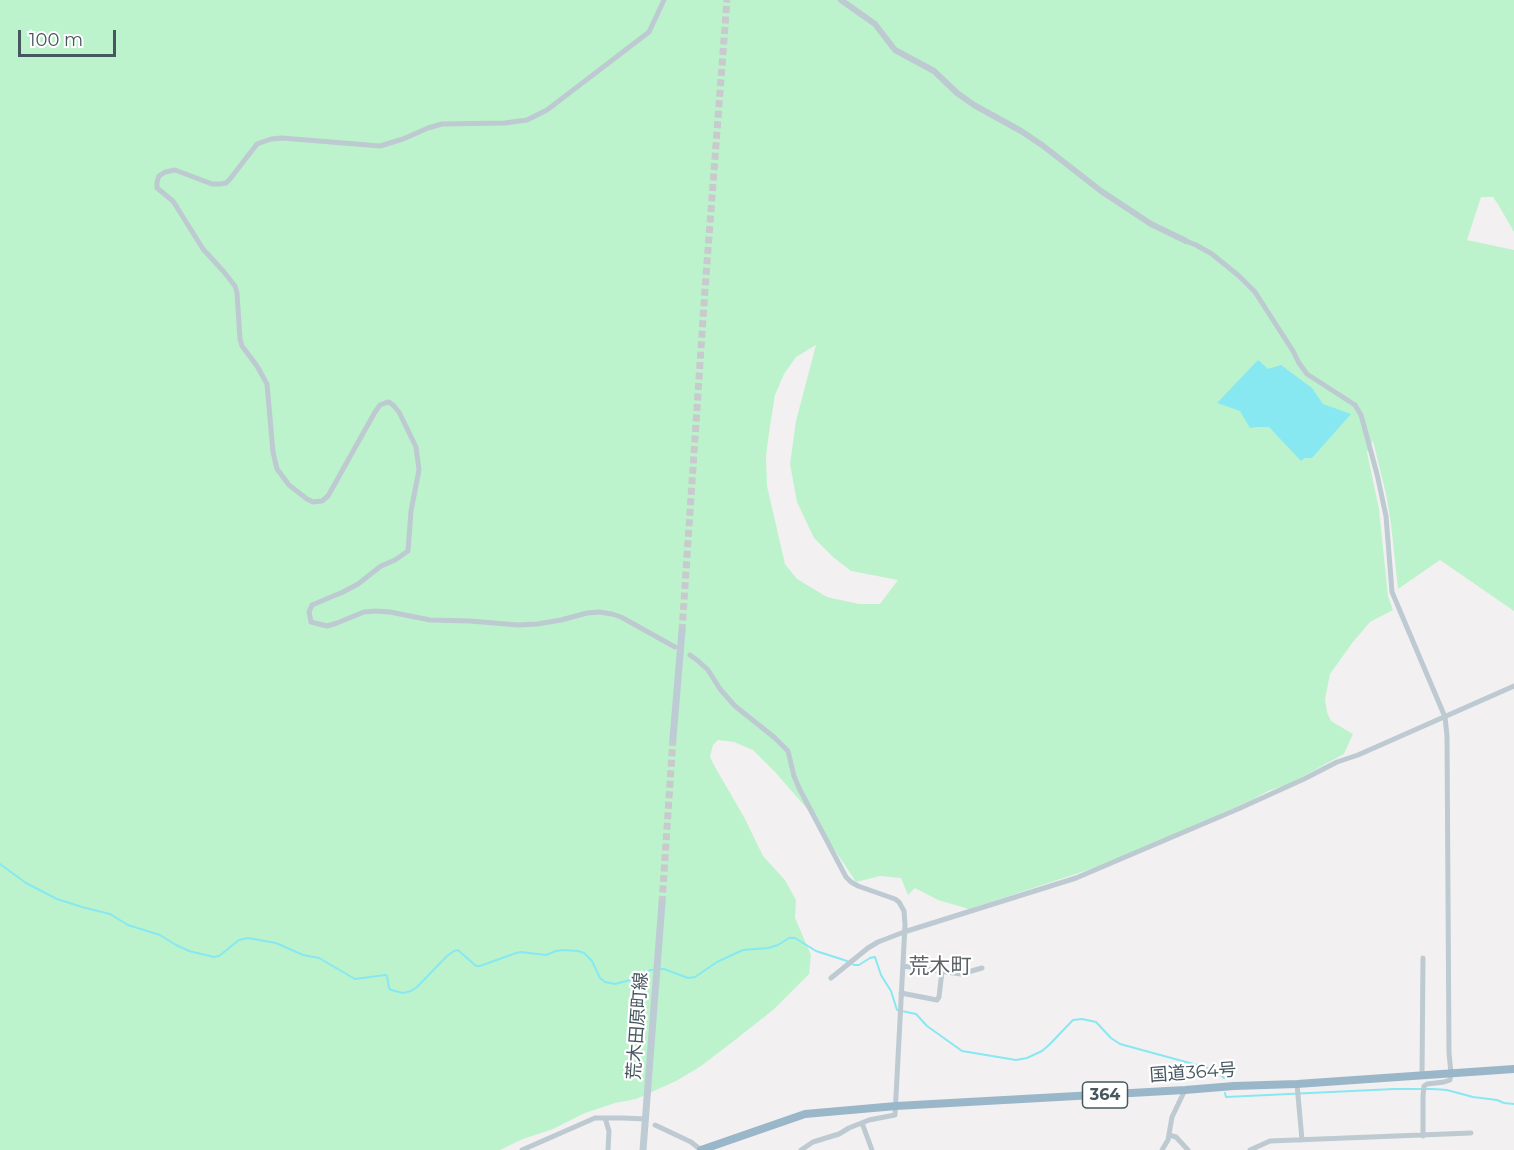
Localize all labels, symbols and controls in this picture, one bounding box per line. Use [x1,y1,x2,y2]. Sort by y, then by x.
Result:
scale bar [21,18,118,56]
text: 100 m [29,29,83,51]
district label: 荒木町 [909,954,971,980]
street label: 荒木田原町線 [623,971,653,1081]
street label: 国道364号 [1149,1059,1237,1087]
road number: 364 [1082,1082,1128,1108]

